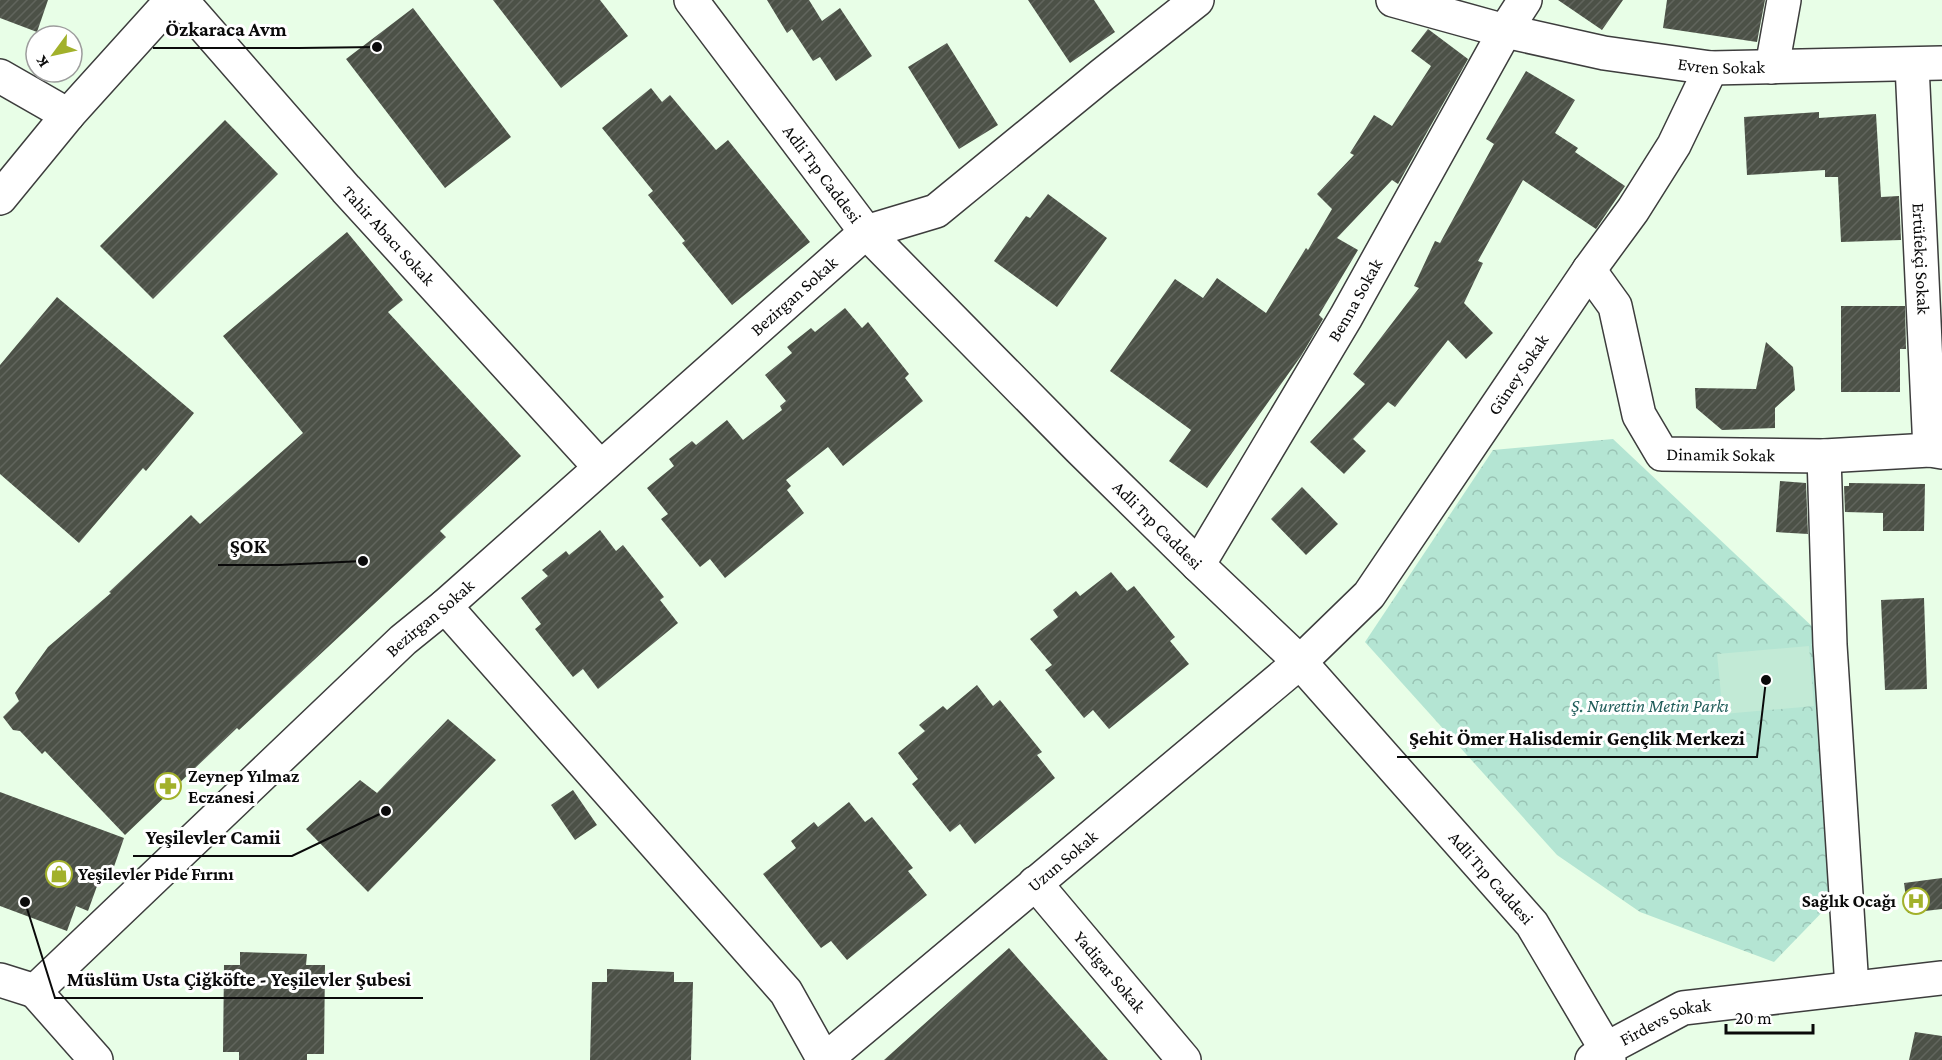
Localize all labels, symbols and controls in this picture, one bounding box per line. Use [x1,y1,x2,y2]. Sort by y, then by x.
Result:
callout: Özkaraca Avm [153,10,299,48]
text: Özkaraca Avm [165,18,287,40]
north arrow [24,24,84,84]
text: K [32,52,52,71]
street label: Evren Sokak [1676,53,1766,78]
street label: Adli Tıp Caddesi [779,121,866,227]
street label: Tahir Abacı Sokak [338,182,439,290]
street label: Ertüfekçi Sokak [1908,202,1934,315]
street label: Bezirgan Sokak [747,252,842,340]
street label: Benna Sokak [1324,255,1387,345]
street label: Güney Sokak [1484,330,1553,419]
street label: Dinamik Sokak [1666,444,1776,465]
street label: Adli Tıp Caddesi [1109,477,1207,574]
callout: ŞOK [218,527,279,565]
text: ŞOK [230,535,268,557]
street label: Bezirgan Sokak [382,575,478,661]
park label: Ş. Nurettin Metin Parkı [1571,696,1729,716]
callout: Şehit Ömer Halisdemir Gençlik Merkezi [1397,719,1757,757]
text: Şehit Ömer Halisdemir Gençlik Merkezi [1409,727,1745,749]
place label: Zeynep Yılmaz Eczanesi [188,766,299,807]
pharmacy icon: Zeynep Yılmaz Eczanesi [153,771,183,801]
callout: Yeşilevler Camii [133,818,292,856]
text: Yeşilevler Camii [145,826,281,848]
street label: Uzun Sokak [1024,826,1102,896]
street label: Adli Tıp Caddesi [1445,827,1538,929]
shop icon: Yeşilevler Pide Fırını [44,859,74,889]
place label: Yeşilevler Pide Fırını [78,864,234,884]
hospital icon: Sağlık Ocağı [1901,886,1931,916]
place label: Sağlık Ocağı [1802,891,1897,911]
street label: Yadigar Sokak [1070,927,1150,1017]
callout: Müslüm Usta Çiğköfte - Yeşilevler Şubesi [55,960,423,998]
text: Müslüm Usta Çiğköfte - Yeşilevler Şubesi [67,968,411,990]
street label: Firdevs Sokak [1616,995,1712,1050]
scale bar [1726,997,1813,1035]
text: 20 m [1735,1008,1772,1028]

